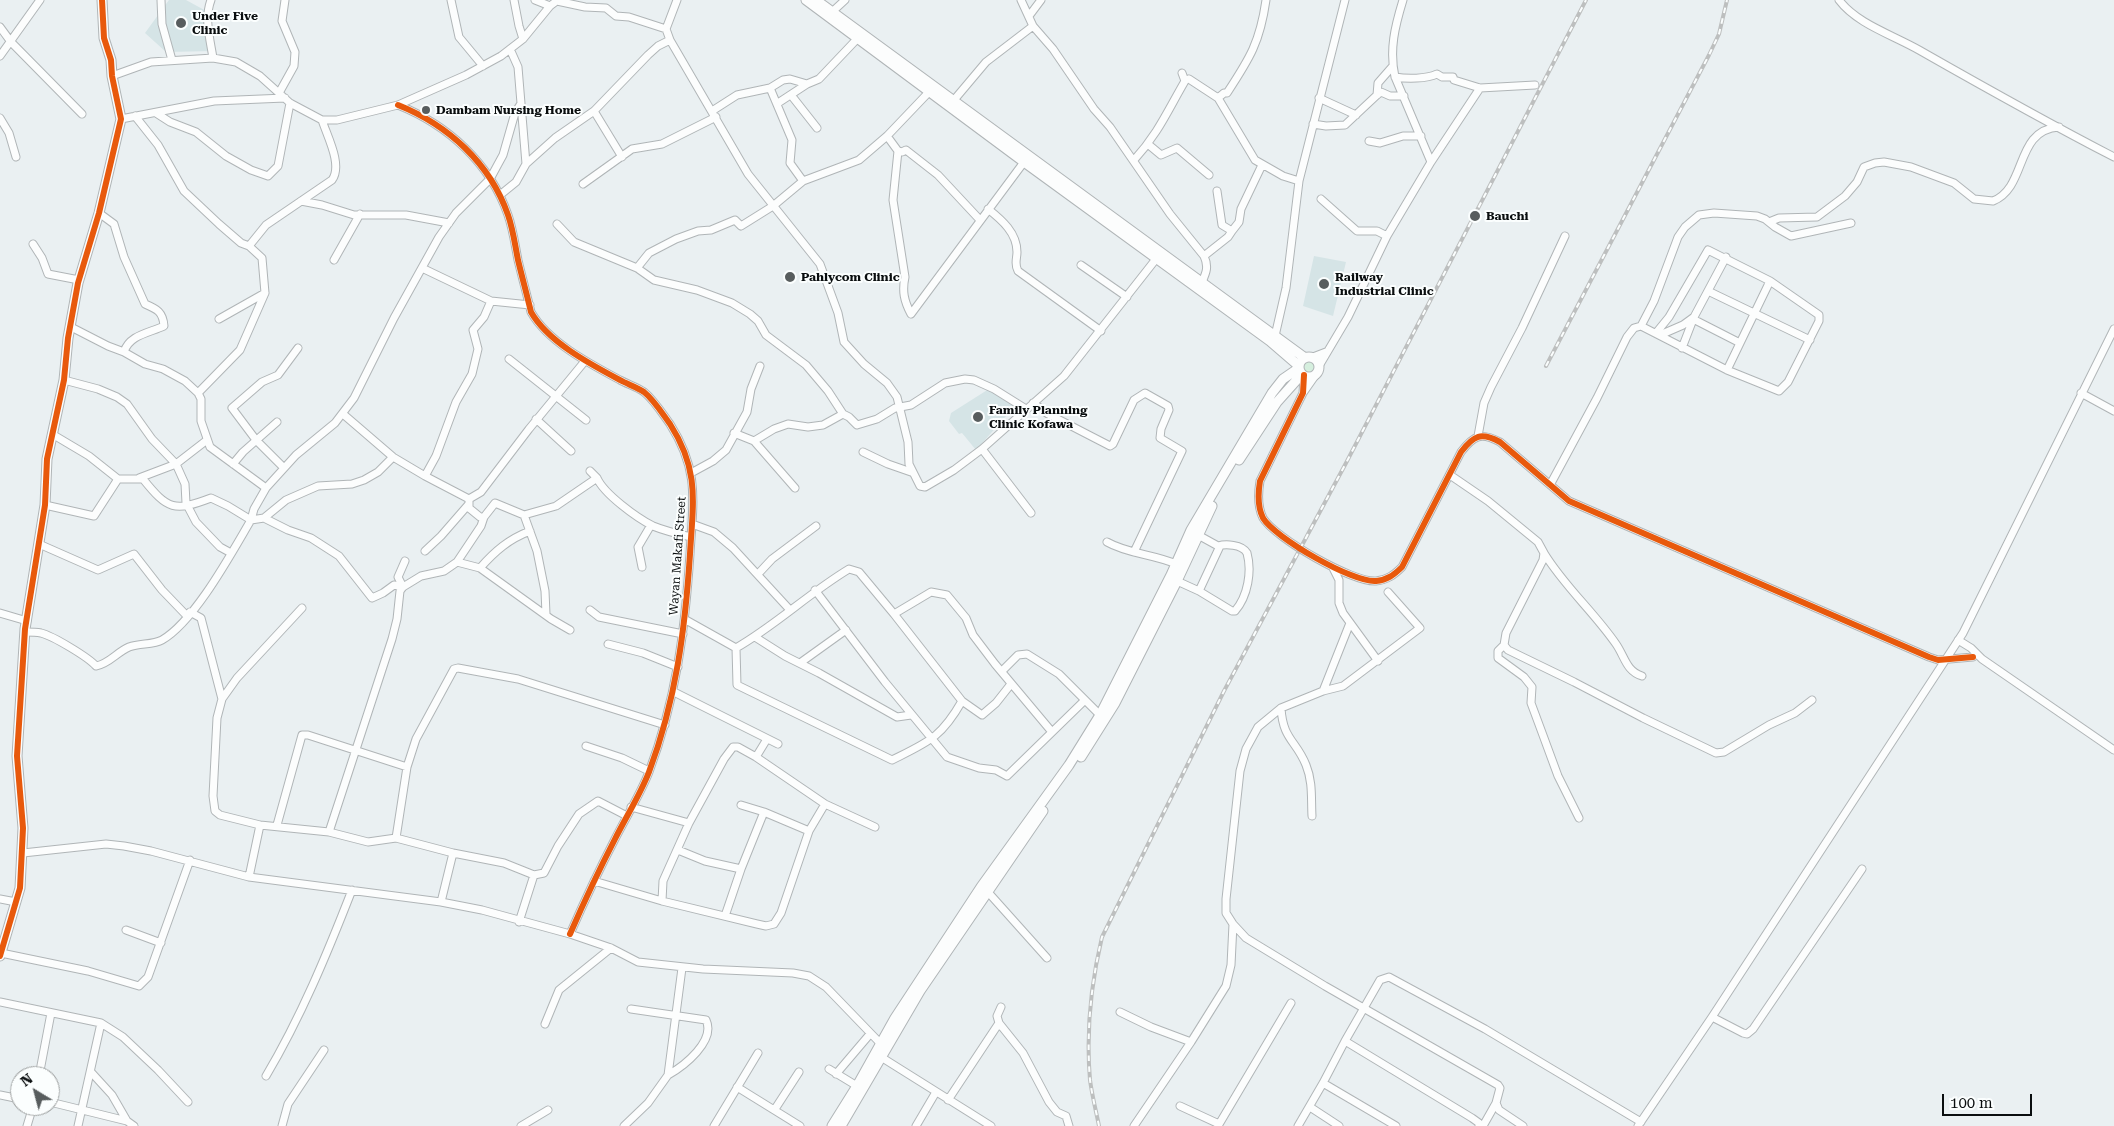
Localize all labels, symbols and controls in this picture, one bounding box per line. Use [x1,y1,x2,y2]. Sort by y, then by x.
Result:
place label: Under Five Clinic [192,9,258,37]
marker: Under Five Clinic [174,16,188,30]
place label: Dambam Nursing Home [436,103,581,117]
marker: Dambam Nursing Home [420,104,432,116]
marker: Bauchi [1468,209,1482,223]
place label: Bauchi [1486,209,1528,223]
marker: Pahlycom Clinic [783,270,797,284]
place label: Pahlycom Clinic [801,270,900,284]
place label: Railway Industrial Clinic [1335,270,1434,298]
marker: Railway Industrial Clinic [1317,277,1331,291]
place label: Family Planning Clinic Kofawa [989,403,1087,431]
marker: Family Planning Clinic Kofawa [971,410,985,424]
street label: Wayan Makafi Street [667,496,689,616]
north arrow [10,1066,60,1116]
text: N [17,1070,36,1089]
scale bar [1944,1084,2034,1116]
text: 100 m [1950,1094,1993,1112]

